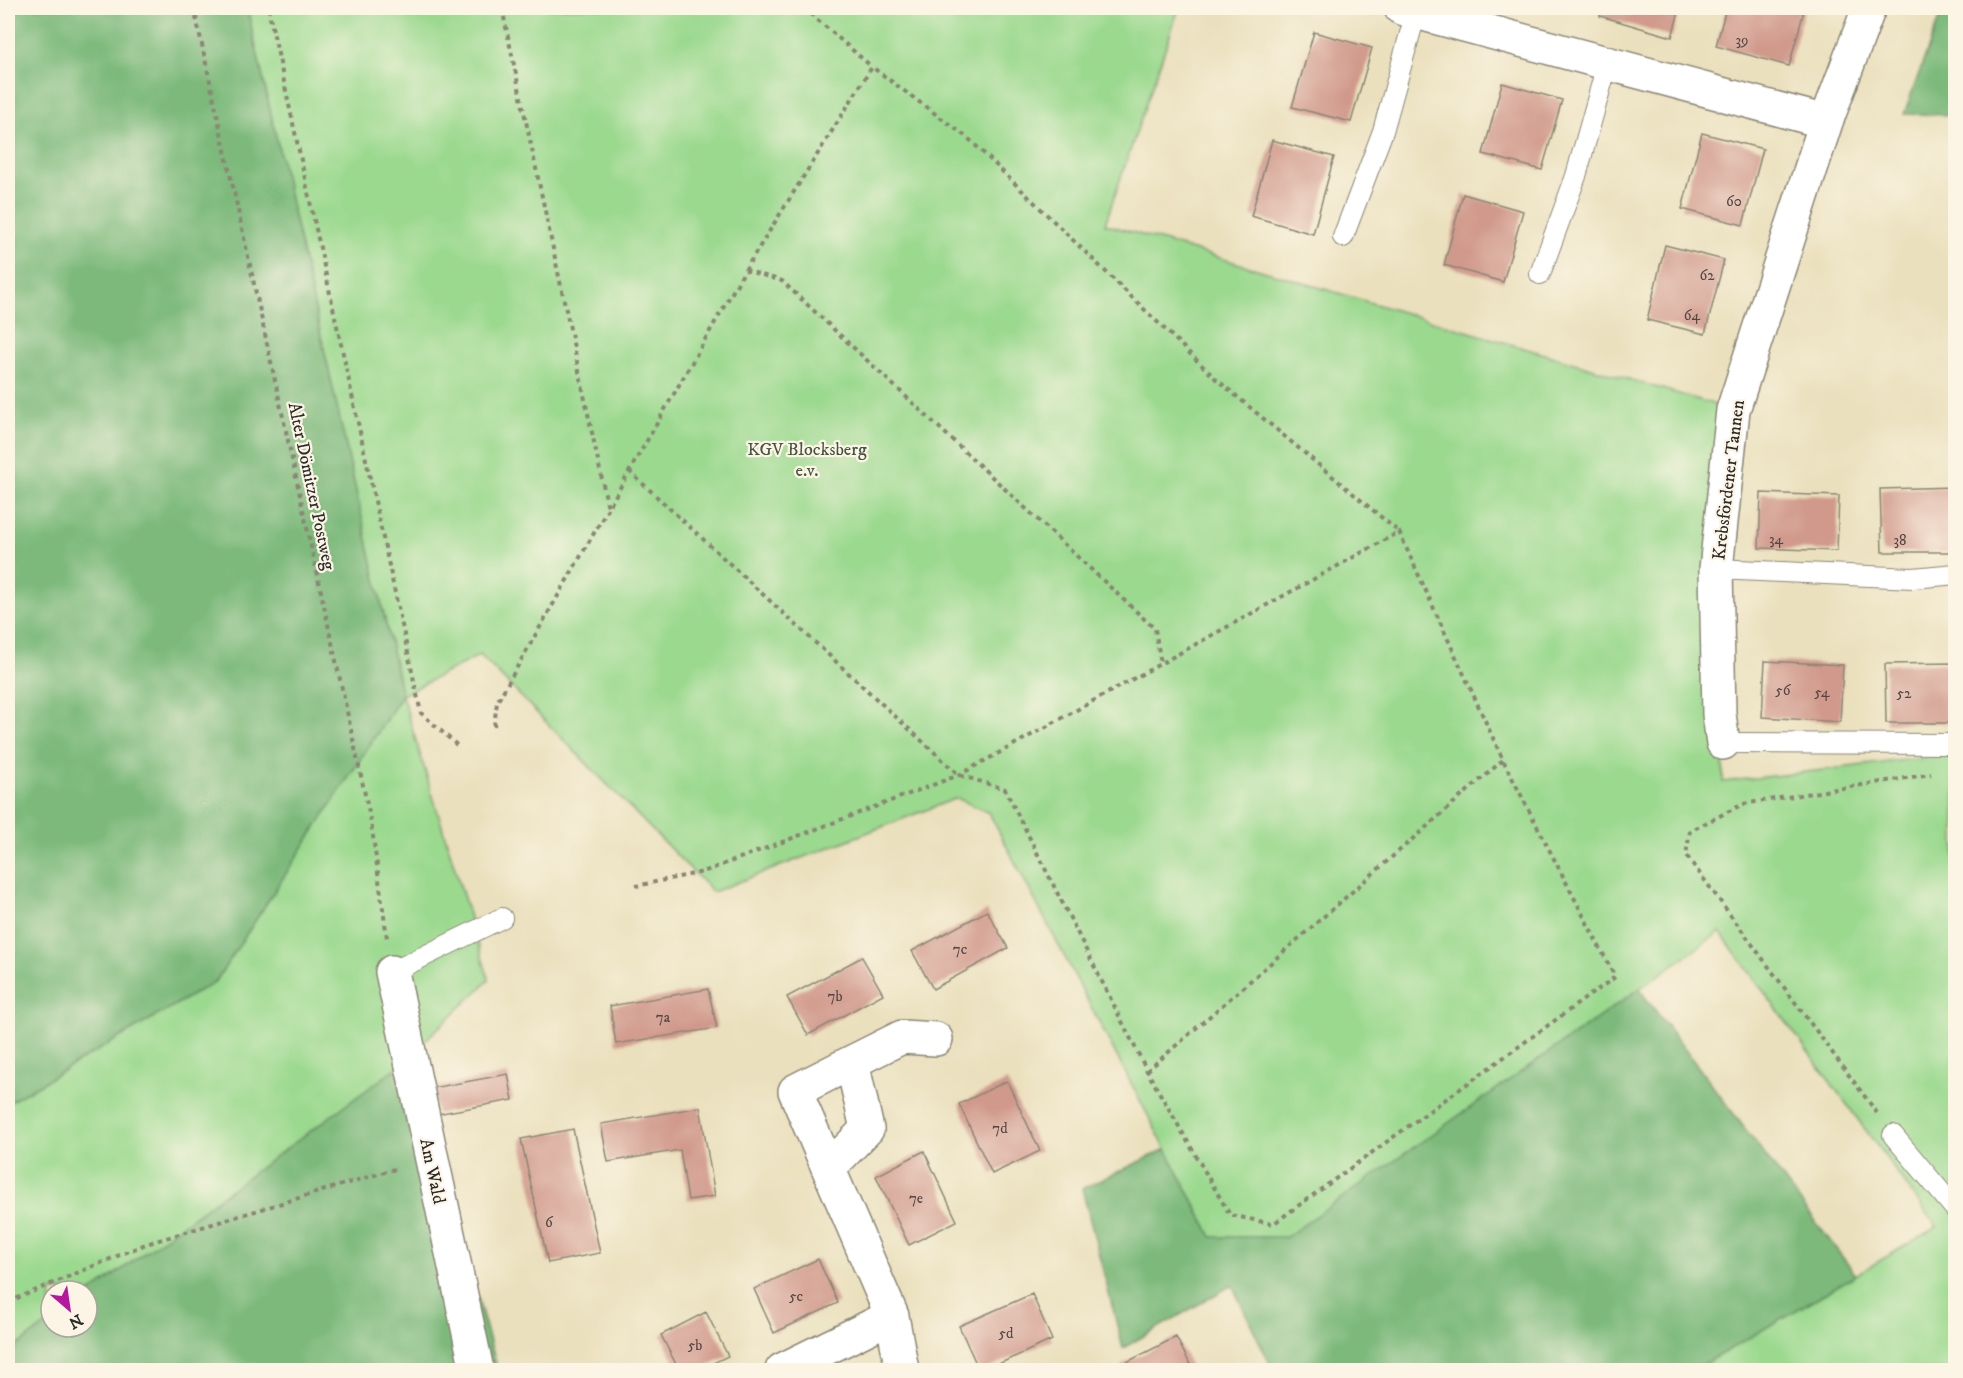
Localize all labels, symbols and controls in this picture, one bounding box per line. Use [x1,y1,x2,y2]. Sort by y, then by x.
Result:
house number: 39 [1735,31,1749,50]
house number: 60 [1726,192,1742,211]
house number: 62 [1699,266,1715,285]
house number: 64 [1684,306,1701,325]
street label: Krebsfördener Tannen [1708,398,1750,562]
street label: Alter Dömitzer Postweg [283,400,340,572]
park label: KGV Blocksberg e.v. [747,439,867,482]
house number: 34 [1769,530,1783,549]
house number: 38 [1893,531,1907,550]
house number: 56 [1775,681,1792,700]
house number: 54 [1814,683,1830,702]
house number: 52 [1897,684,1912,703]
house number: 7c [953,940,968,959]
house number: 7b [828,987,842,1006]
house number: 7a [656,1008,671,1027]
house number: 7d [992,1119,1008,1138]
street label: Am Wald [414,1136,450,1206]
house number: 7e [909,1189,923,1208]
house number: 6 [545,1213,554,1232]
north arrow [39,1279,99,1339]
house number: 5c [789,1287,803,1306]
text: N [65,1309,86,1333]
house number: 5d [999,1324,1014,1343]
house number: 5b [688,1336,702,1355]

